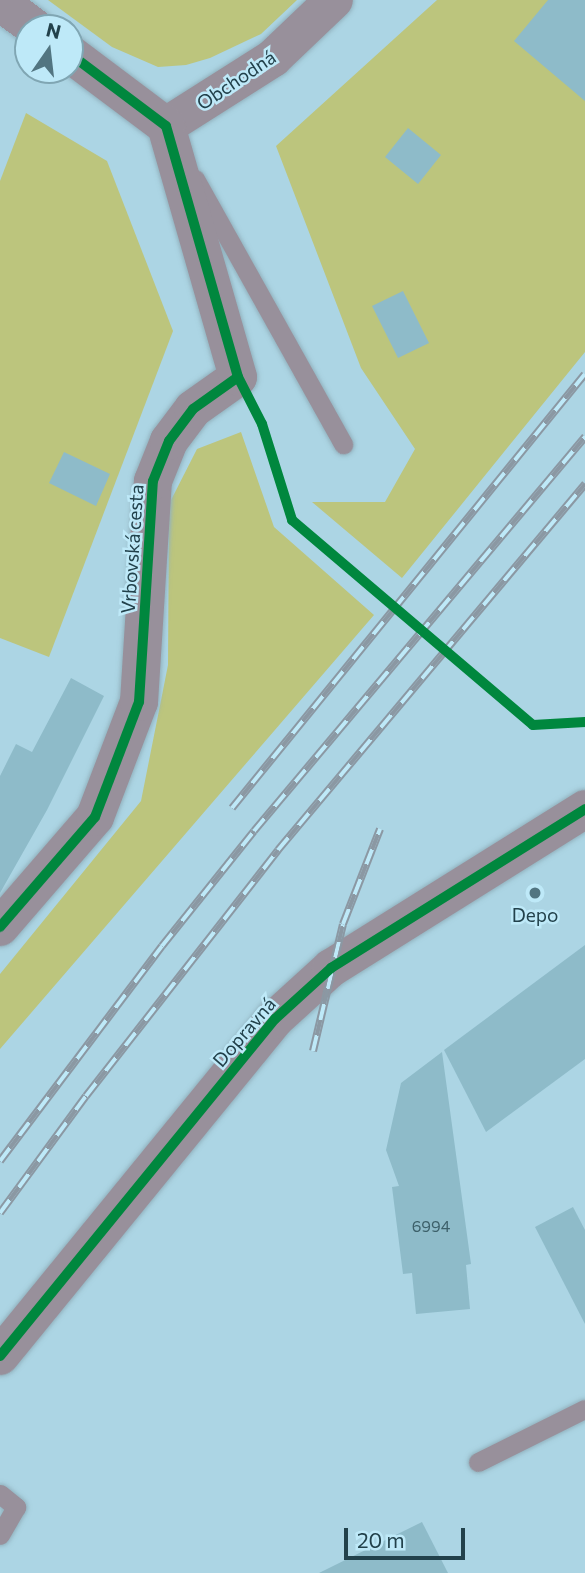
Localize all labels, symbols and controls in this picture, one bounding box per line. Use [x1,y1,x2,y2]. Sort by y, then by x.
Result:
north arrow [14,14,84,84]
text: N [44,17,63,43]
street label: Obchodná [192,45,280,115]
street label: Vrbovská cesta [116,483,148,615]
marker: Depo [527,885,543,901]
place label: Depo [512,904,558,926]
street label: Dopravná [208,993,280,1071]
house number: 6994 [412,1216,450,1236]
scale bar [347,1514,468,1558]
text: 20 m [357,1527,405,1552]

